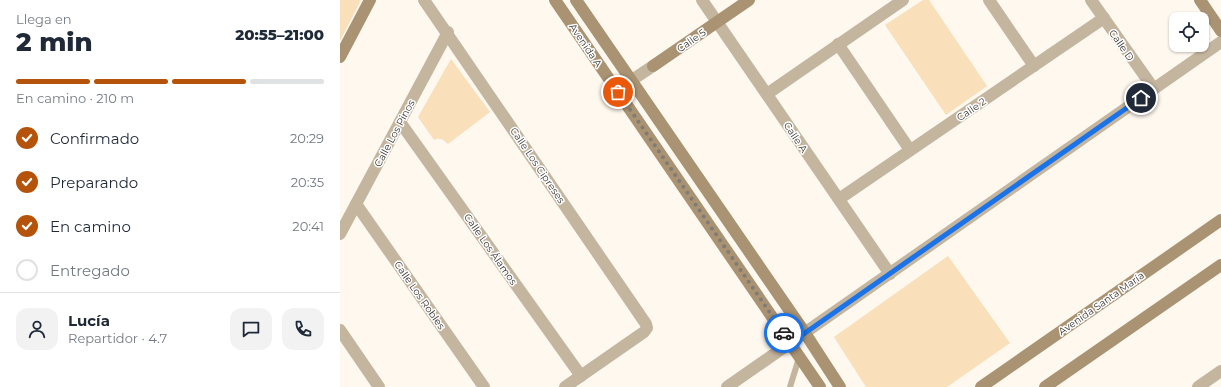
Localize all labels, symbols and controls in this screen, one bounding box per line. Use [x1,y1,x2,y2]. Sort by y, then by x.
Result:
text: Llega en [16,11,72,27]
map controls [1169,12,1209,52]
button: locate [1169,12,1209,52]
street label: Avenida A [566,21,605,70]
text: 20:55–21:00 [235,25,324,44]
text: 2 min [16,26,93,58]
street label: Calle 5 [674,26,709,55]
street label: Calle D [1106,27,1137,63]
pin [601,75,635,109]
icon: bag [607,81,629,103]
pin [1124,81,1158,115]
icon: home [1130,87,1152,109]
text: En camino · 210 m [16,90,134,106]
street label: Calle 2 [954,95,989,124]
street label: Calle Los Pinos [371,97,418,169]
street label: Calle A [781,119,811,156]
street label: Calle Los Cipreses [507,125,568,206]
icon: check [16,127,38,149]
text: Confirmado [50,129,139,148]
text: 20:29 [290,130,324,146]
icon: check [16,171,38,193]
text: Preparando [50,173,138,192]
text: 20:35 [291,174,324,190]
street label: Calle Los Álamos [461,211,520,288]
icon: check [16,215,38,237]
text: En camino [50,217,131,236]
text: 20:41 [292,218,324,234]
street label: Calle Los Robles [391,259,448,332]
text: Entregado [50,261,130,280]
street label: Avenida Santa María [1056,269,1147,338]
button: person [16,308,58,350]
button: chat [230,308,272,350]
button: phone [282,308,324,350]
text: Lucía [68,311,110,330]
courier [764,313,804,353]
icon: car [773,322,795,344]
text: Repartidor · 4.7 [68,330,167,346]

